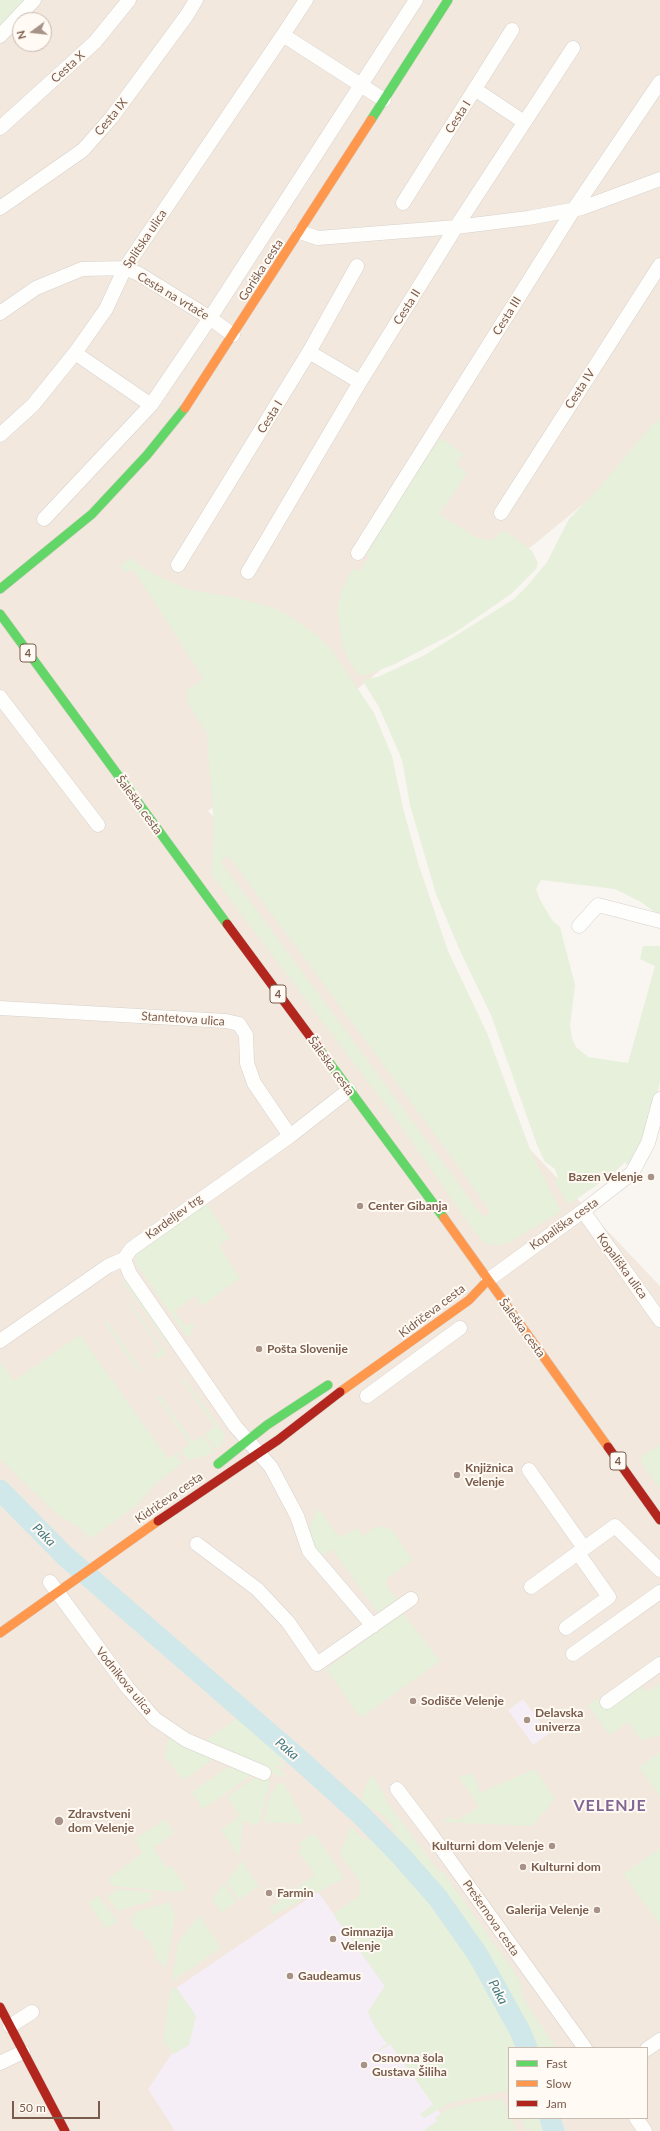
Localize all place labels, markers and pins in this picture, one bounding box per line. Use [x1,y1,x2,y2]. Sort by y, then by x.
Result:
place label: Bazen Velenje [568,1170,643,1184]
marker: Bazen Velenje [646,1172,656,1182]
place label: Center Gibanja [368,1199,448,1213]
marker: Center Gibanja [355,1201,365,1211]
place label: Pošta Slovenije [267,1342,348,1356]
marker: Pošta Slovenije [254,1344,264,1354]
place label: Knjižnica Velenje [465,1461,513,1489]
marker: Knjižnica Velenje [452,1470,462,1480]
place label: Sodišče Velenje [421,1694,504,1708]
marker: Sodišče Velenje [408,1696,418,1706]
place label: Delavska univerza [535,1706,583,1734]
marker: Delavska univerza [522,1715,532,1725]
place label: Zdravstveni dom Velenje [68,1807,134,1835]
marker: Zdravstveni dom Velenje [53,1815,65,1827]
place label: Kulturni dom Velenje [432,1839,544,1853]
marker: Kulturni dom Velenje [547,1841,557,1851]
place label: Kulturni dom [531,1860,601,1874]
marker: Kulturni dom [518,1862,528,1872]
place label: Farmin [277,1886,313,1900]
marker: Farmin [264,1888,274,1898]
place label: Galerija Velenje [506,1903,589,1917]
marker: Galerija Velenje [592,1905,602,1915]
place label: Gimnazija Velenje [341,1925,393,1953]
marker: Gimnazija Velenje [328,1934,338,1944]
place label: Gaudeamus [298,1969,361,1983]
marker: Gaudeamus [285,1971,295,1981]
place label: Osnovna šola Gustava Šiliha [372,2051,447,2079]
marker: Osnovna šola Gustava Šiliha [359,2060,369,2070]

